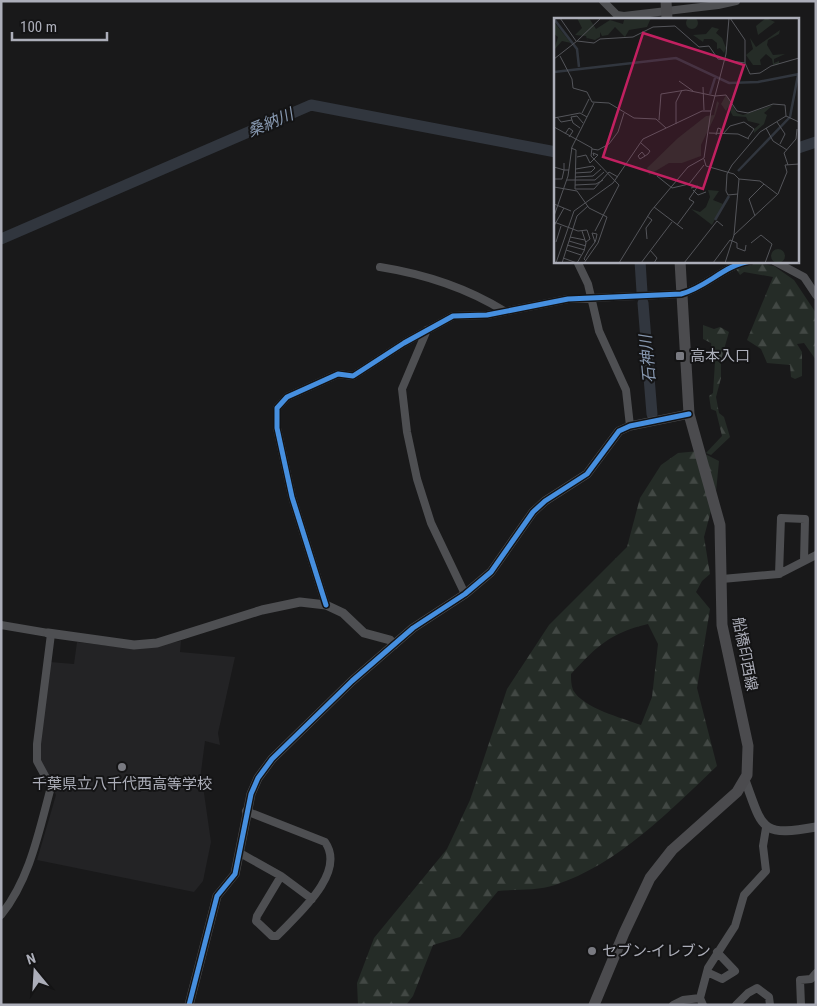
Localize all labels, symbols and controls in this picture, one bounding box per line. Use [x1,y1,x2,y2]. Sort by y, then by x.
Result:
scale bar [12,10,108,42]
text: 100 m [20,18,57,36]
inset map [554,18,800,262]
water label: 桑納川 [244,104,298,141]
water label: 石神川 [636,332,659,384]
place label: 高本入口 [690,347,750,365]
marker: 高本入口 [674,350,686,362]
street label: 船橋印西線 [729,615,761,693]
marker: 千葉県立八千代西高等学校 [116,761,128,773]
place label: 千葉県立八千代西高等学校 [32,775,212,793]
place label: セブン-イレブン [602,942,711,960]
marker: セブン-イレブン [586,945,598,957]
north arrow [10,946,60,996]
text: N [24,950,38,968]

